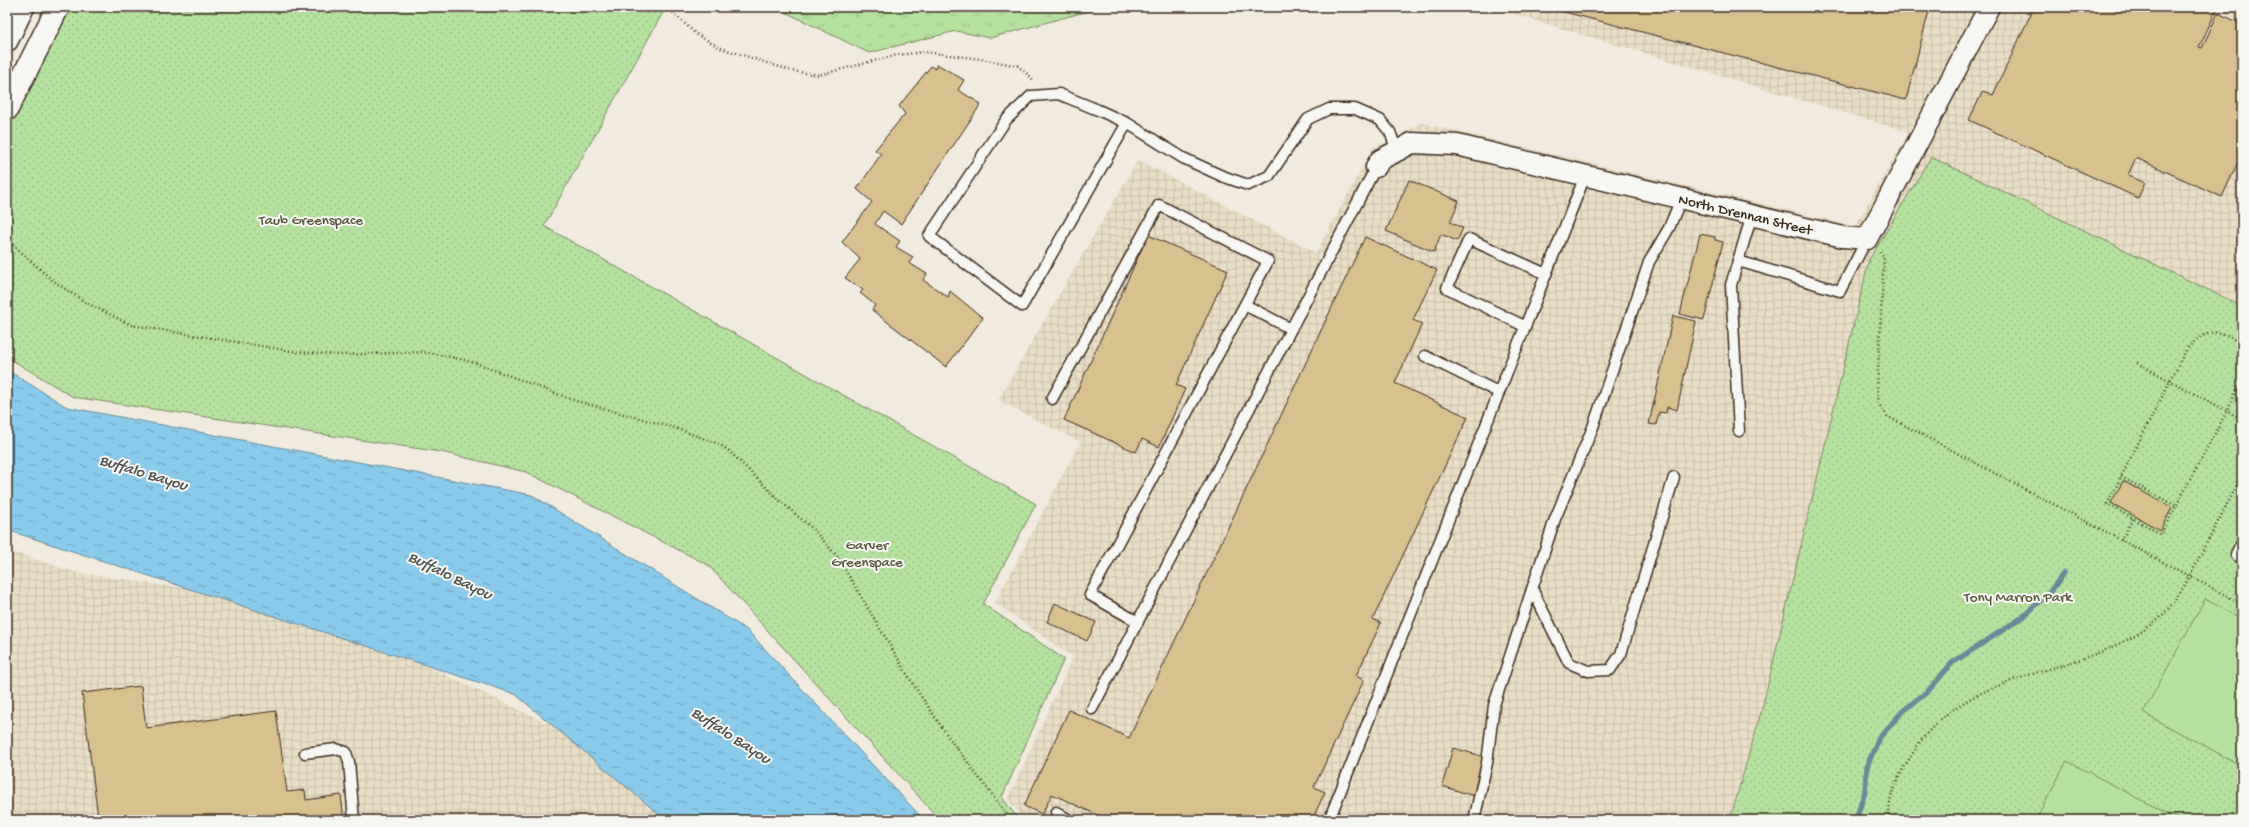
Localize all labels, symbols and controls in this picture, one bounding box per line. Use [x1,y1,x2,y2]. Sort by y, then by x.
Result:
street label: North Drennan Street [1676,191,1816,241]
park label: Taub Greenspace [258,212,363,230]
water label: Buffalo Bayou [97,452,191,497]
park label: Garver Greenspace [831,537,903,572]
water label: Buffalo Bayou [405,549,496,606]
park label: Tony Marron Park [1963,589,2073,607]
water label: Buffalo Bayou [687,704,775,770]

